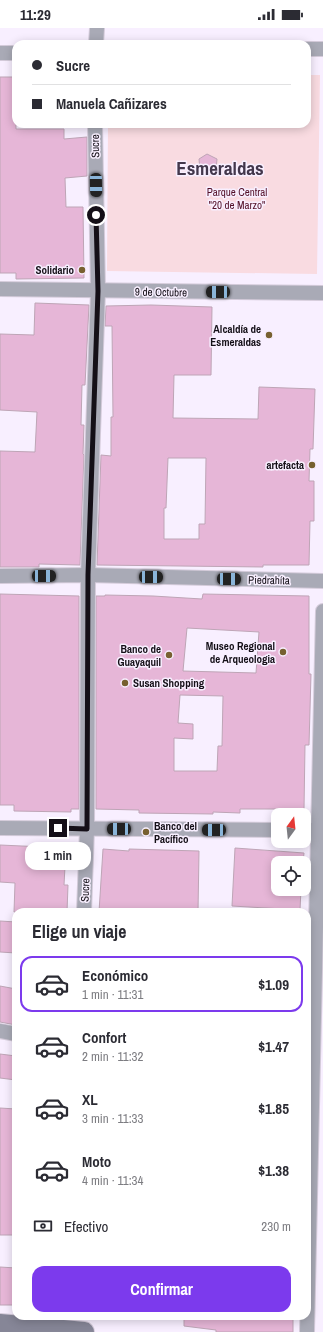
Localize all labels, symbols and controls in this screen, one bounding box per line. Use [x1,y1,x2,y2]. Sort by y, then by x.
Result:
text: 11:29 [20,4,51,25]
text: Sucre [56,55,90,76]
text: Manuela Cañizares [56,93,167,114]
street label: Sucre [88,134,102,158]
district label: Esmeraldas [176,155,264,181]
car [90,173,102,197]
park label: Parque Central "20 de Marzo" [207,185,267,212]
route start [87,206,105,224]
place label: Solidario [35,263,74,277]
marker: Solidario [77,265,87,275]
street label: 9 de Octubre [135,285,187,299]
car [206,286,230,298]
place label: Alcaldía de Esmeraldas [210,322,261,349]
marker: Alcaldía de Esmeraldas [264,330,274,340]
place label: artefacta [266,458,304,472]
marker: artefacta [307,460,317,470]
car [32,570,56,582]
car [139,571,163,583]
car [217,573,241,585]
street label: Piedrahíta [248,573,290,587]
place label: Museo Regional de Arqueologia [206,639,275,666]
place label: Banco de Guayaquil [117,642,161,669]
marker: Museo Regional de Arqueologia [278,647,288,657]
marker: Banco de Guayaquil [164,650,174,660]
place label: Susan Shopping [133,676,205,690]
marker: Susan Shopping [120,678,130,688]
north arrow [271,808,311,848]
map controls [271,808,311,896]
route end [49,819,67,837]
place label: Banco del Pacífico [154,819,197,846]
car [107,823,131,835]
car [202,824,226,836]
marker: Banco del Pacífico [141,827,151,837]
callout: 1 min [25,842,91,870]
text: 1 min [44,847,72,864]
button: locate [271,856,311,896]
street label: Sucre [78,878,92,902]
text: Elige un viaje [32,919,126,944]
text: Económico [82,965,148,986]
icon: car [34,966,70,1002]
text: $1.09 [258,974,289,995]
text: 1 min · 11:31 [82,986,143,1003]
text: Confort [82,1027,126,1048]
icon: car [34,1028,70,1064]
text: $1.47 [258,1036,289,1057]
text: 2 min · 11:32 [82,1048,143,1065]
text: XL [82,1089,98,1110]
icon: car [34,1090,70,1126]
text: $1.85 [258,1098,289,1119]
text: 3 min · 11:33 [82,1110,143,1127]
text: Moto [82,1151,111,1172]
icon: car [34,1152,70,1188]
text: $1.38 [258,1160,289,1181]
text: 4 min · 11:34 [82,1172,143,1189]
icon: cash [32,1215,54,1237]
text: Efectivo [64,1216,108,1237]
text: 230 m [261,1218,291,1235]
button: Confirmar [32,1266,291,1312]

